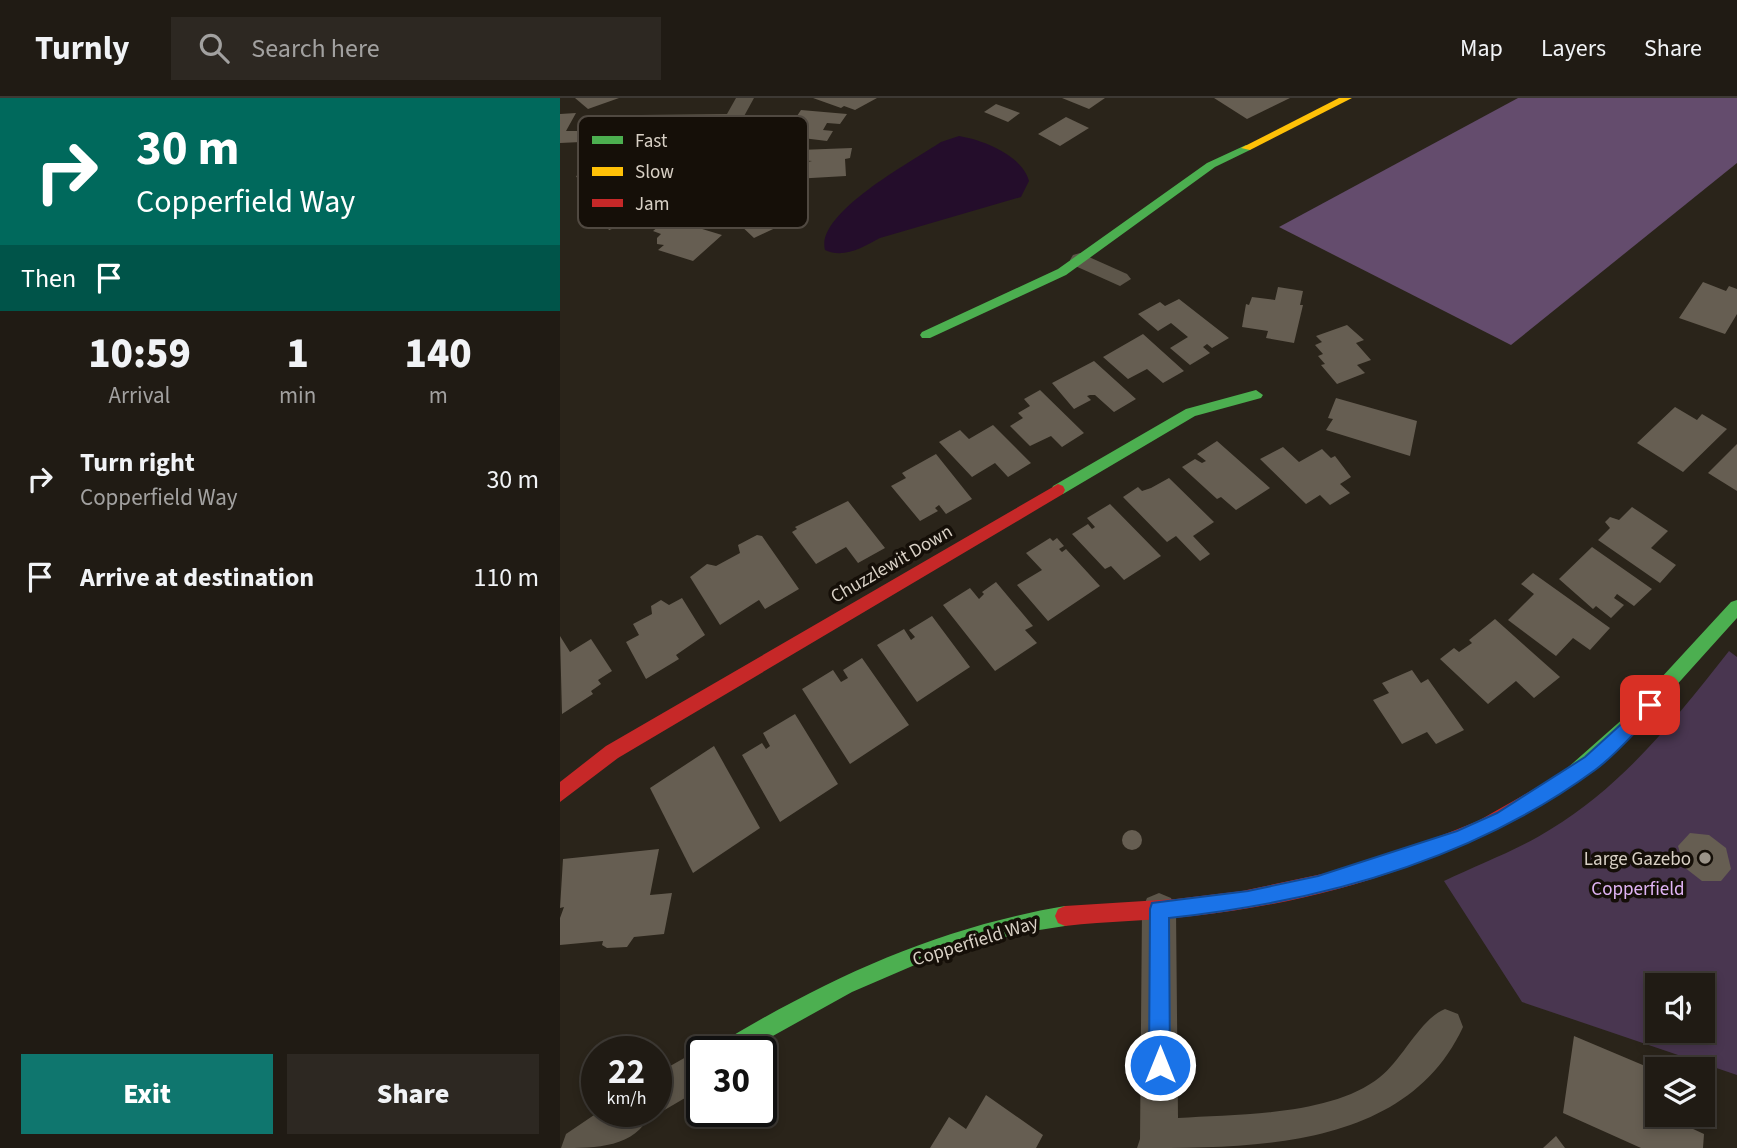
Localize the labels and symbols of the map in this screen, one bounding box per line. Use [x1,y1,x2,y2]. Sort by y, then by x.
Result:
legend [578,116,808,228]
text: Fast [635,128,668,155]
text: Slow [635,159,674,186]
text: Jam [635,191,669,218]
street label: Chuzzlewit Down [826,518,958,610]
pin [1620,675,1680,735]
place label: Large Gazebo [1584,846,1691,873]
marker: Large Gazebo [1697,850,1713,866]
park label: Copperfield [1591,876,1685,903]
street label: Copperfield Way [909,909,1042,973]
position arrow [1123,1028,1197,1102]
speed limit sign: 30 [686,1036,777,1127]

